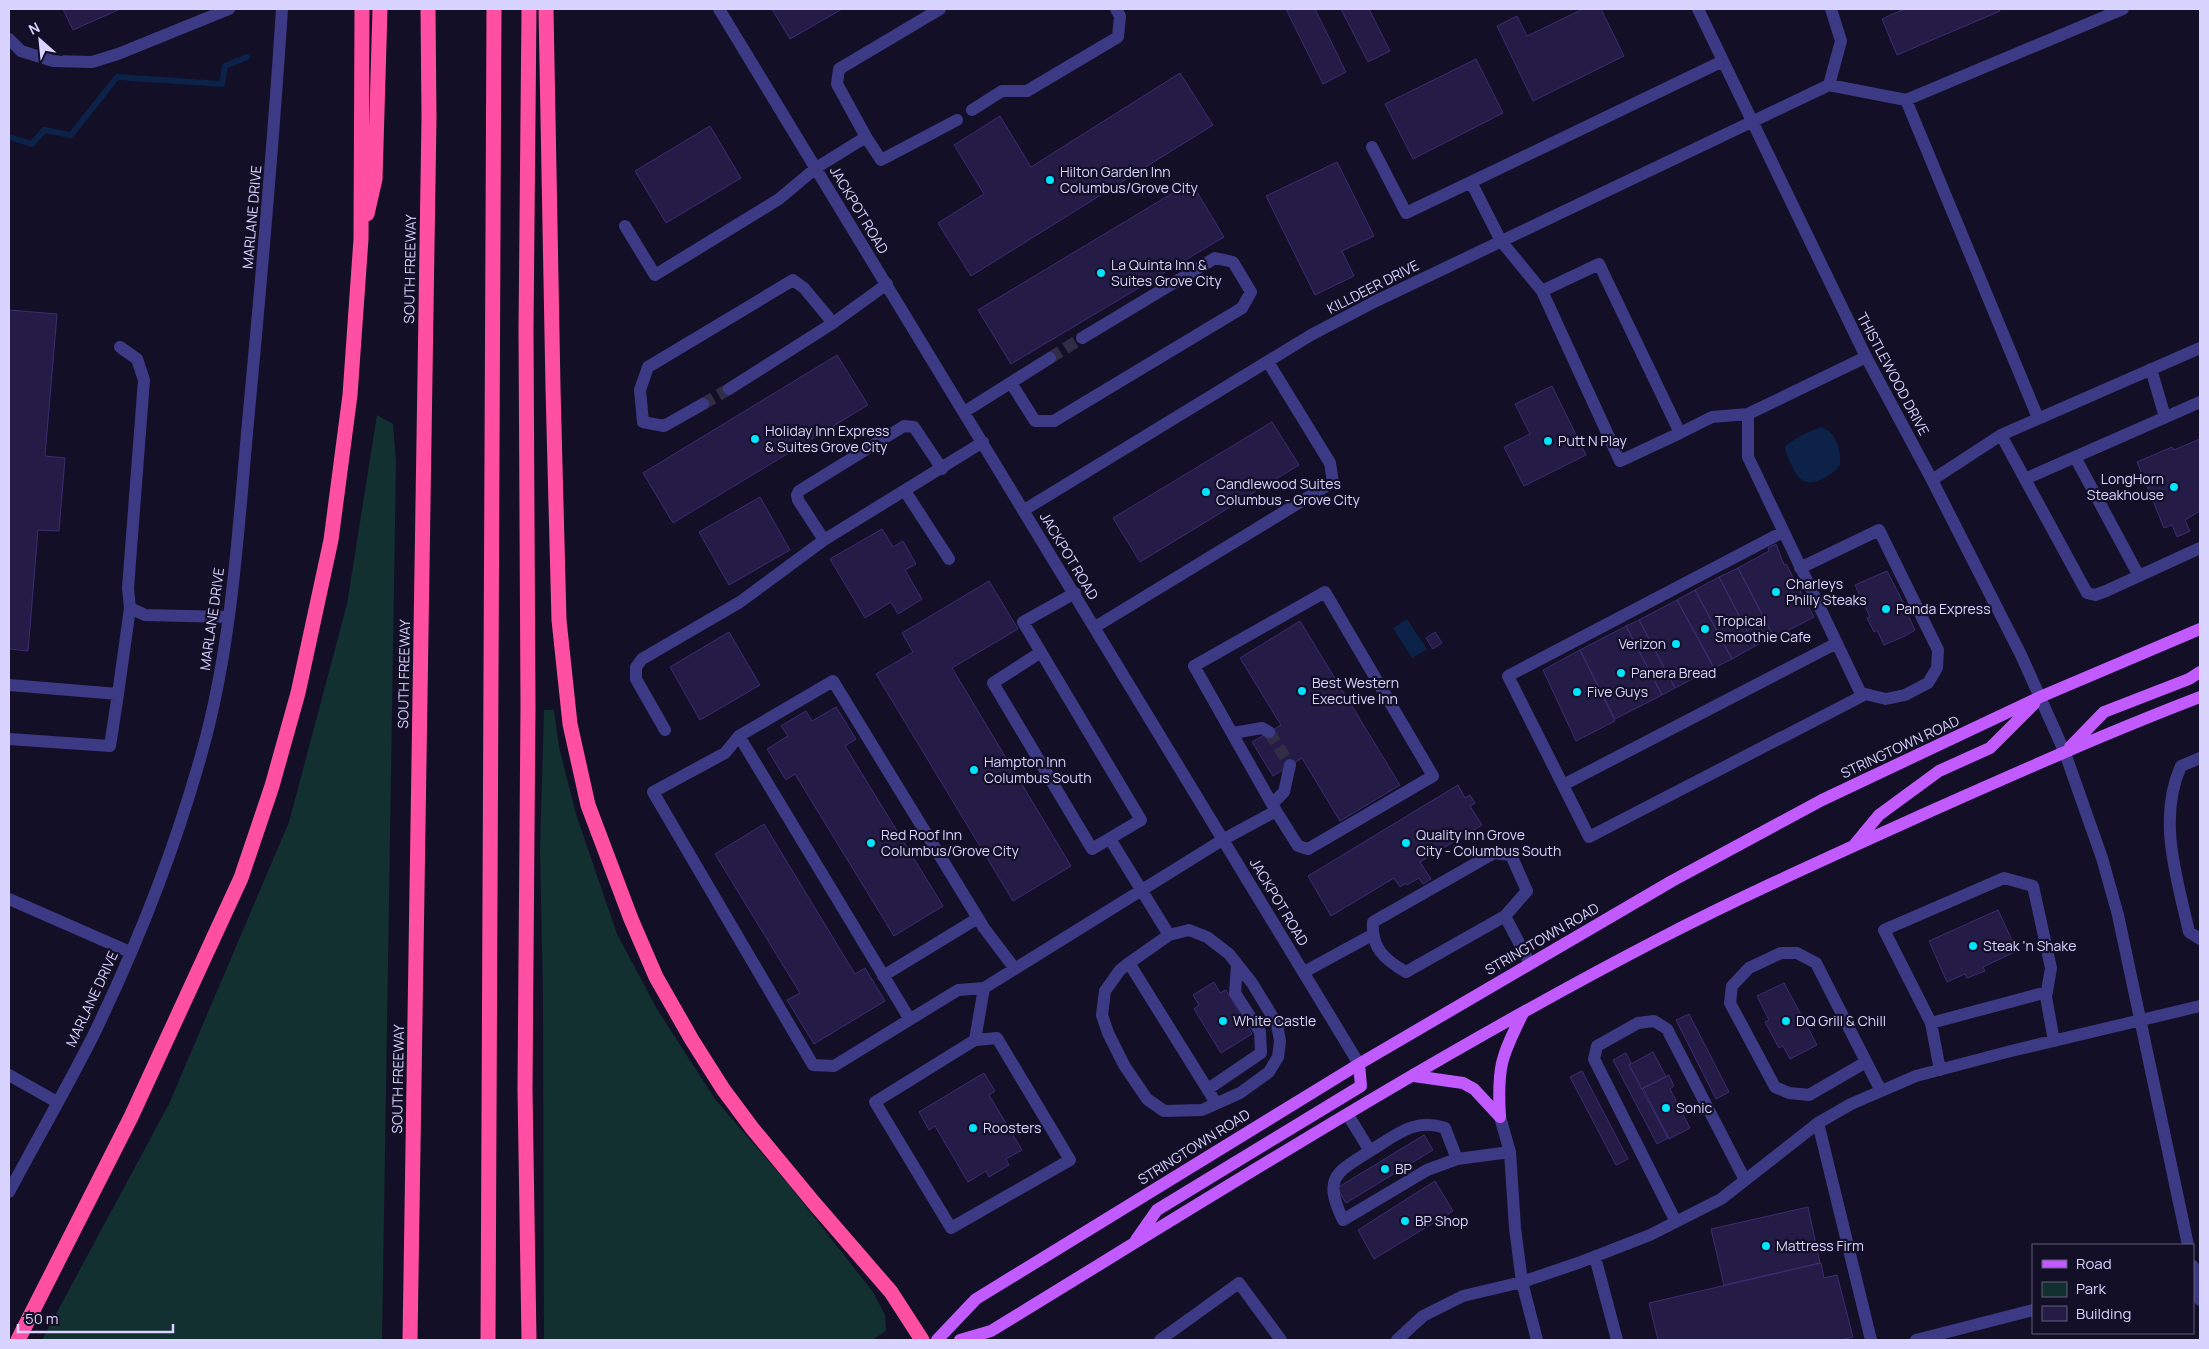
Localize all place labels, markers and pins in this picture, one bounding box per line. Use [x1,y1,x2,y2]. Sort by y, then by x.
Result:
place label: Hilton Garden Inn Columbus/Grove City [1060,162,1198,197]
marker: Hilton Garden Inn Columbus/Grove City [1044,174,1056,186]
place label: La Quinta Inn & Suites Grove City [1111,255,1222,290]
marker: La Quinta Inn & Suites Grove City [1095,267,1107,279]
place label: Holiday Inn Express & Suites Grove City [765,421,889,456]
place label: Putt N Play [1558,431,1627,450]
marker: Holiday Inn Express & Suites Grove City [749,433,761,445]
marker: Putt N Play [1542,435,1554,447]
place label: LongHorn Steakhouse [2087,469,2164,504]
place label: Candlewood Suites Columbus - Grove City [1216,474,1360,509]
marker: LongHorn Steakhouse [2168,481,2180,493]
marker: Candlewood Suites Columbus - Grove City [1200,486,1212,498]
place label: Charleys Philly Steaks [1786,574,1867,609]
marker: Charleys Philly Steaks [1770,586,1782,598]
place label: Panda Express [1896,599,1990,618]
marker: Panda Express [1880,603,1892,615]
place label: Tropical Smoothie Cafe [1715,611,1811,646]
marker: Tropical Smoothie Cafe [1699,623,1711,635]
place label: Verizon [1618,634,1666,653]
marker: Verizon [1670,638,1682,650]
place label: Panera Bread [1631,663,1716,682]
marker: Panera Bread [1615,667,1627,679]
place label: Best Western Executive Inn [1312,673,1399,708]
place label: Five Guys [1587,682,1648,701]
marker: Best Western Executive Inn [1296,685,1308,697]
marker: Five Guys [1571,686,1583,698]
place label: Hampton Inn Columbus South [984,752,1092,787]
marker: Hampton Inn Columbus South [968,764,980,776]
place label: Red Roof Inn Columbus/Grove City [881,825,1019,860]
place label: Quality Inn Grove City - Columbus South [1416,825,1561,860]
marker: Red Roof Inn Columbus/Grove City [865,837,877,849]
marker: Quality Inn Grove City - Columbus South [1400,837,1412,849]
place label: Steak 'n Shake [1983,936,2076,955]
marker: Steak 'n Shake [1967,940,1979,952]
place label: White Castle [1233,1011,1316,1030]
place label: DQ Grill & Chill [1796,1011,1886,1030]
marker: White Castle [1217,1015,1229,1027]
marker: DQ Grill & Chill [1780,1015,1792,1027]
place label: Sonic [1676,1098,1712,1117]
marker: Sonic [1660,1102,1672,1114]
place label: Roosters [983,1118,1041,1137]
marker: Roosters [967,1122,979,1134]
place label: BP [1395,1159,1413,1178]
marker: BP [1379,1163,1391,1175]
place label: BP Shop [1415,1211,1468,1230]
marker: BP Shop [1399,1215,1411,1227]
place label: Mattress Firm [1776,1236,1864,1255]
marker: Mattress Firm [1760,1240,1772,1252]

